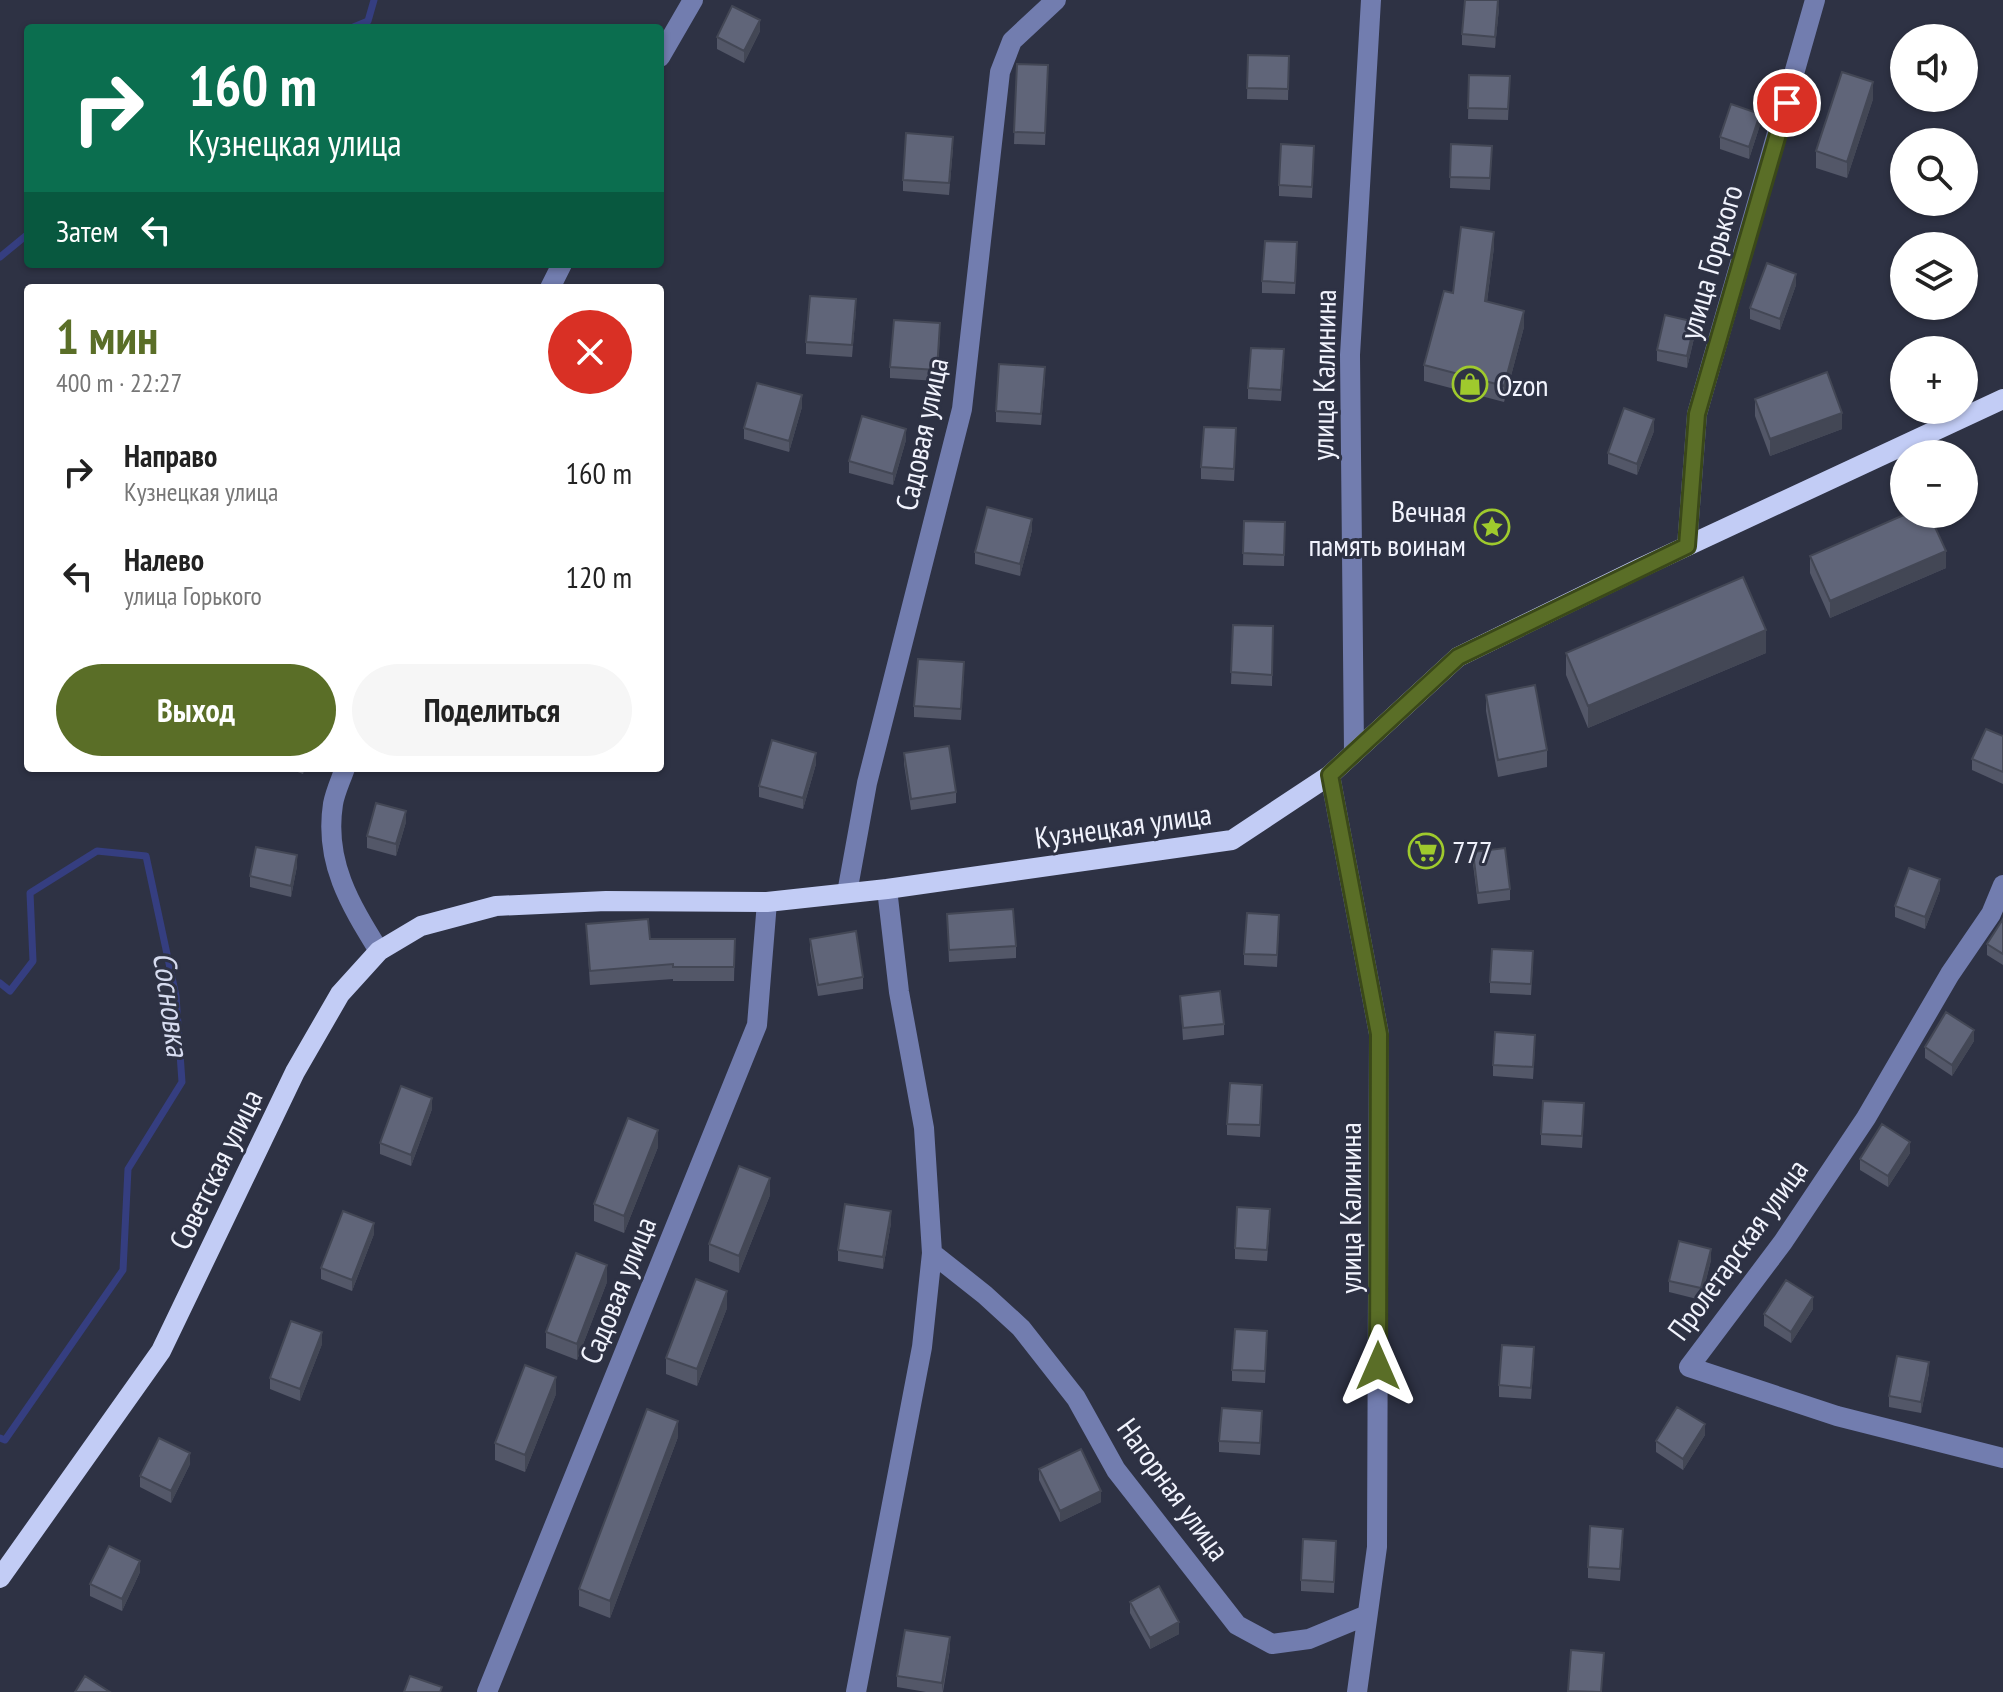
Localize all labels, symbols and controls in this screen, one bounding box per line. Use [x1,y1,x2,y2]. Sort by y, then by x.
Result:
map controls [1890,24,1978,528]
button: sound [1890,24,1978,112]
text: 160 m [188,49,317,121]
icon: right [56,56,160,160]
pin [1753,69,1821,137]
icon: arrive [1765,81,1809,125]
text: Кузнецкая улица [188,119,402,166]
button: search [1890,128,1978,216]
street label: улица Горького [1669,180,1751,344]
icon: left [134,208,178,252]
text: Затем [56,211,118,250]
button: layers [1890,232,1978,320]
street label: улица Калинина [1302,289,1344,461]
text: 1 мин [56,305,158,367]
button: close [548,310,632,394]
button: + [1890,336,1978,424]
street label: Садовая улица [886,354,956,514]
shop icon: Ozon [1451,365,1489,403]
place label: Ozon [1496,365,1549,404]
text: 400 m · 22:27 [56,366,182,399]
text: Направо [124,436,217,475]
button: − [1890,440,1978,528]
icon: right [56,450,100,494]
text: 160 m [566,453,632,492]
text: Кузнецкая улица [124,475,278,508]
place label: Вечная память воинам [1308,491,1466,564]
place icon: Вечная память воинам [1473,508,1511,546]
text: Налево [124,540,204,579]
icon: left [56,554,100,598]
text: 120 m [566,557,632,596]
text: улица Горького [124,579,262,612]
button: Выход [56,664,336,756]
button: Поделиться [352,664,632,756]
street label: Кузнецкая улица [1032,793,1214,857]
supermarket icon: 777 [1407,832,1445,870]
place label: 777 [1452,832,1493,871]
water label: Сосновка [144,949,200,1061]
street label: Советская улица [160,1083,270,1255]
street label: улица Калинина [1330,1122,1369,1294]
street label: Пролетарская улица [1658,1151,1816,1347]
street label: Садовая улица [570,1211,664,1369]
position arrow [1336,1324,1420,1408]
street label: Нагорная улица [1109,1410,1239,1568]

